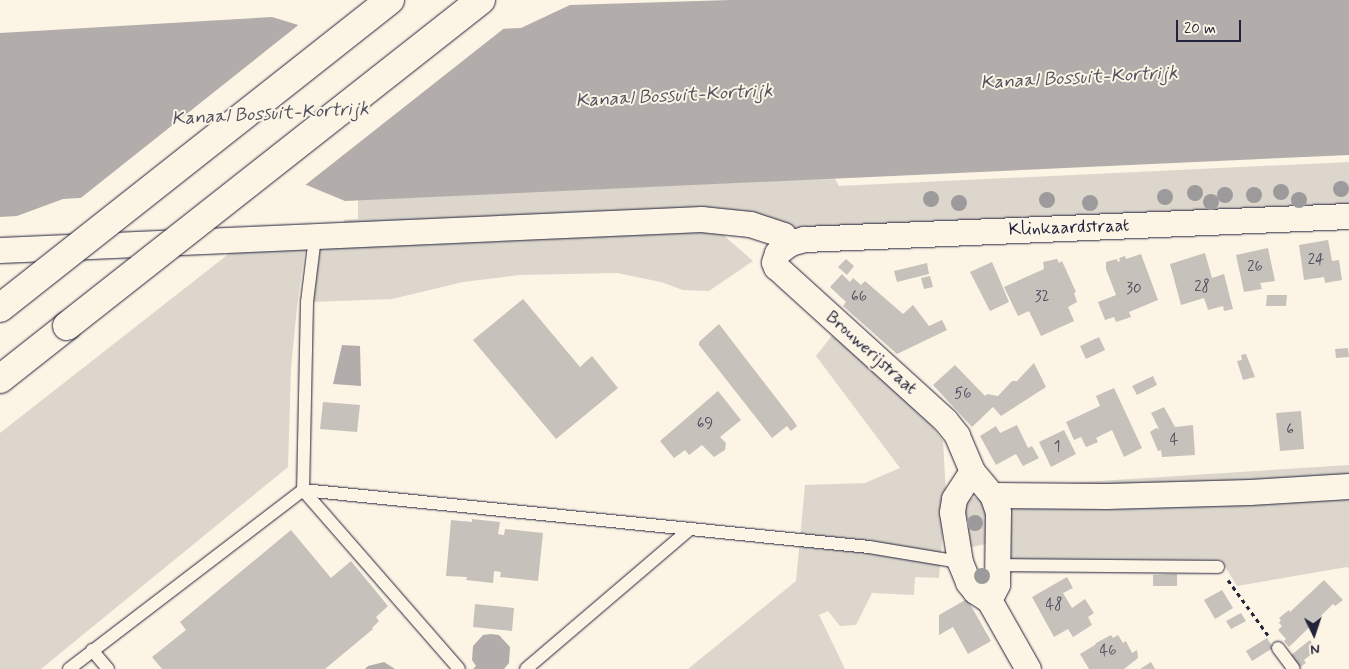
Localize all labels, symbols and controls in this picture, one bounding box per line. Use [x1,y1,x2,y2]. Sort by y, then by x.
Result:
scale bar [1179,10,1244,42]
text: 20 m [1184,19,1216,39]
water label: Kanaal Bossuit-Kortrijk [980,61,1178,95]
water label: Kanaal Bossuit-Kortrijk [575,79,773,113]
water label: Kanaal Bossuit-Kortrijk [171,97,369,131]
street label: Klinkaardstraat [1008,215,1130,241]
house number: 24 [1308,252,1324,270]
house number: 26 [1247,259,1263,277]
house number: 28 [1194,279,1210,297]
house number: 30 [1126,281,1142,299]
house number: 66 [851,289,867,307]
house number: 32 [1035,289,1049,307]
street label: Brouwerijstraat [821,306,921,400]
house number: 56 [954,386,972,404]
house number: 69 [697,416,713,434]
house number: 6 [1286,422,1294,440]
house number: 4 [1170,432,1178,450]
house number: 1 [1054,439,1060,457]
house number: 48 [1046,597,1062,615]
north arrow [1289,609,1339,659]
text: N [1310,640,1320,658]
house number: 46 [1099,643,1117,661]

